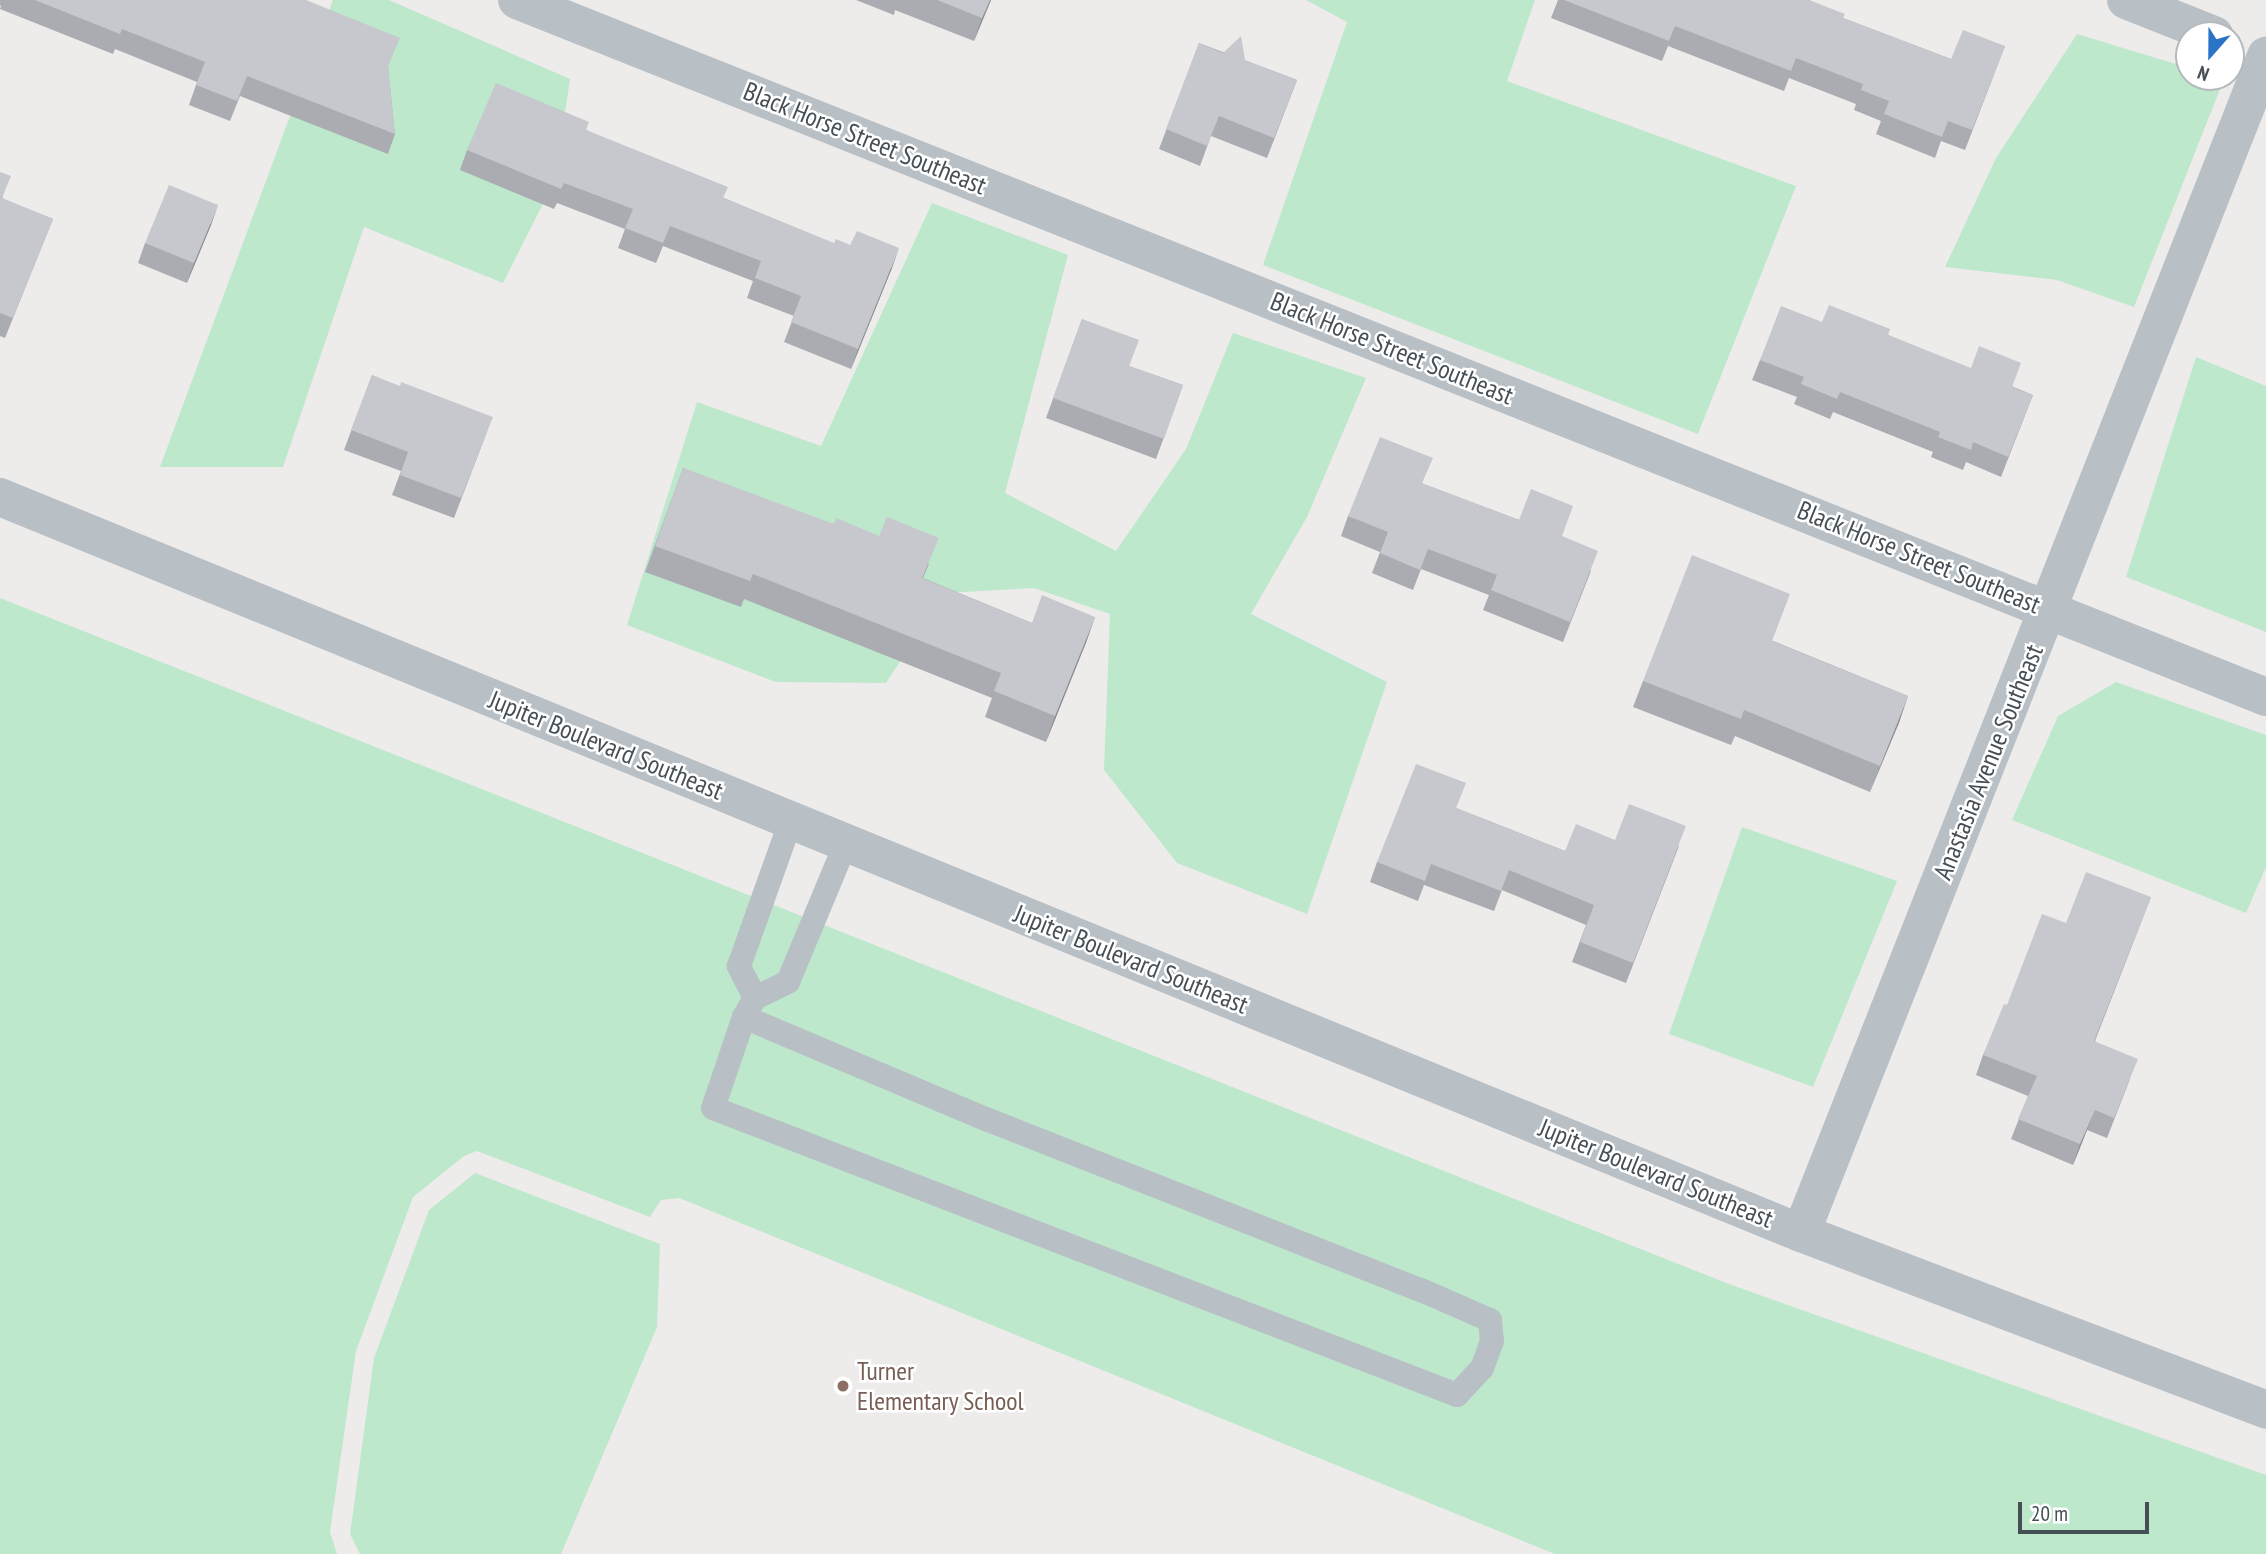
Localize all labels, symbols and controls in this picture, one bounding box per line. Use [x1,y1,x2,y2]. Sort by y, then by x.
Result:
north arrow [2175,21,2245,91]
text: N [2194,61,2212,87]
street label: Black Horse Street Southeast [739,75,991,201]
street label: Black Horse Street Southeast [1266,285,1518,411]
street label: Black Horse Street Southeast [1793,494,2045,620]
street label: Anastasia Avenue Southeast [1926,640,2050,884]
street label: Jupiter Boulevard Southeast [484,684,728,806]
street label: Jupiter Boulevard Southeast [1009,898,1253,1020]
street label: Jupiter Boulevard Southeast [1534,1112,1778,1234]
place label: Turner Elementary School [857,1355,1024,1416]
marker: Turner Elementary School [835,1378,851,1394]
scale bar [2021,1488,2152,1532]
text: 20 m [2031,1500,2068,1527]

